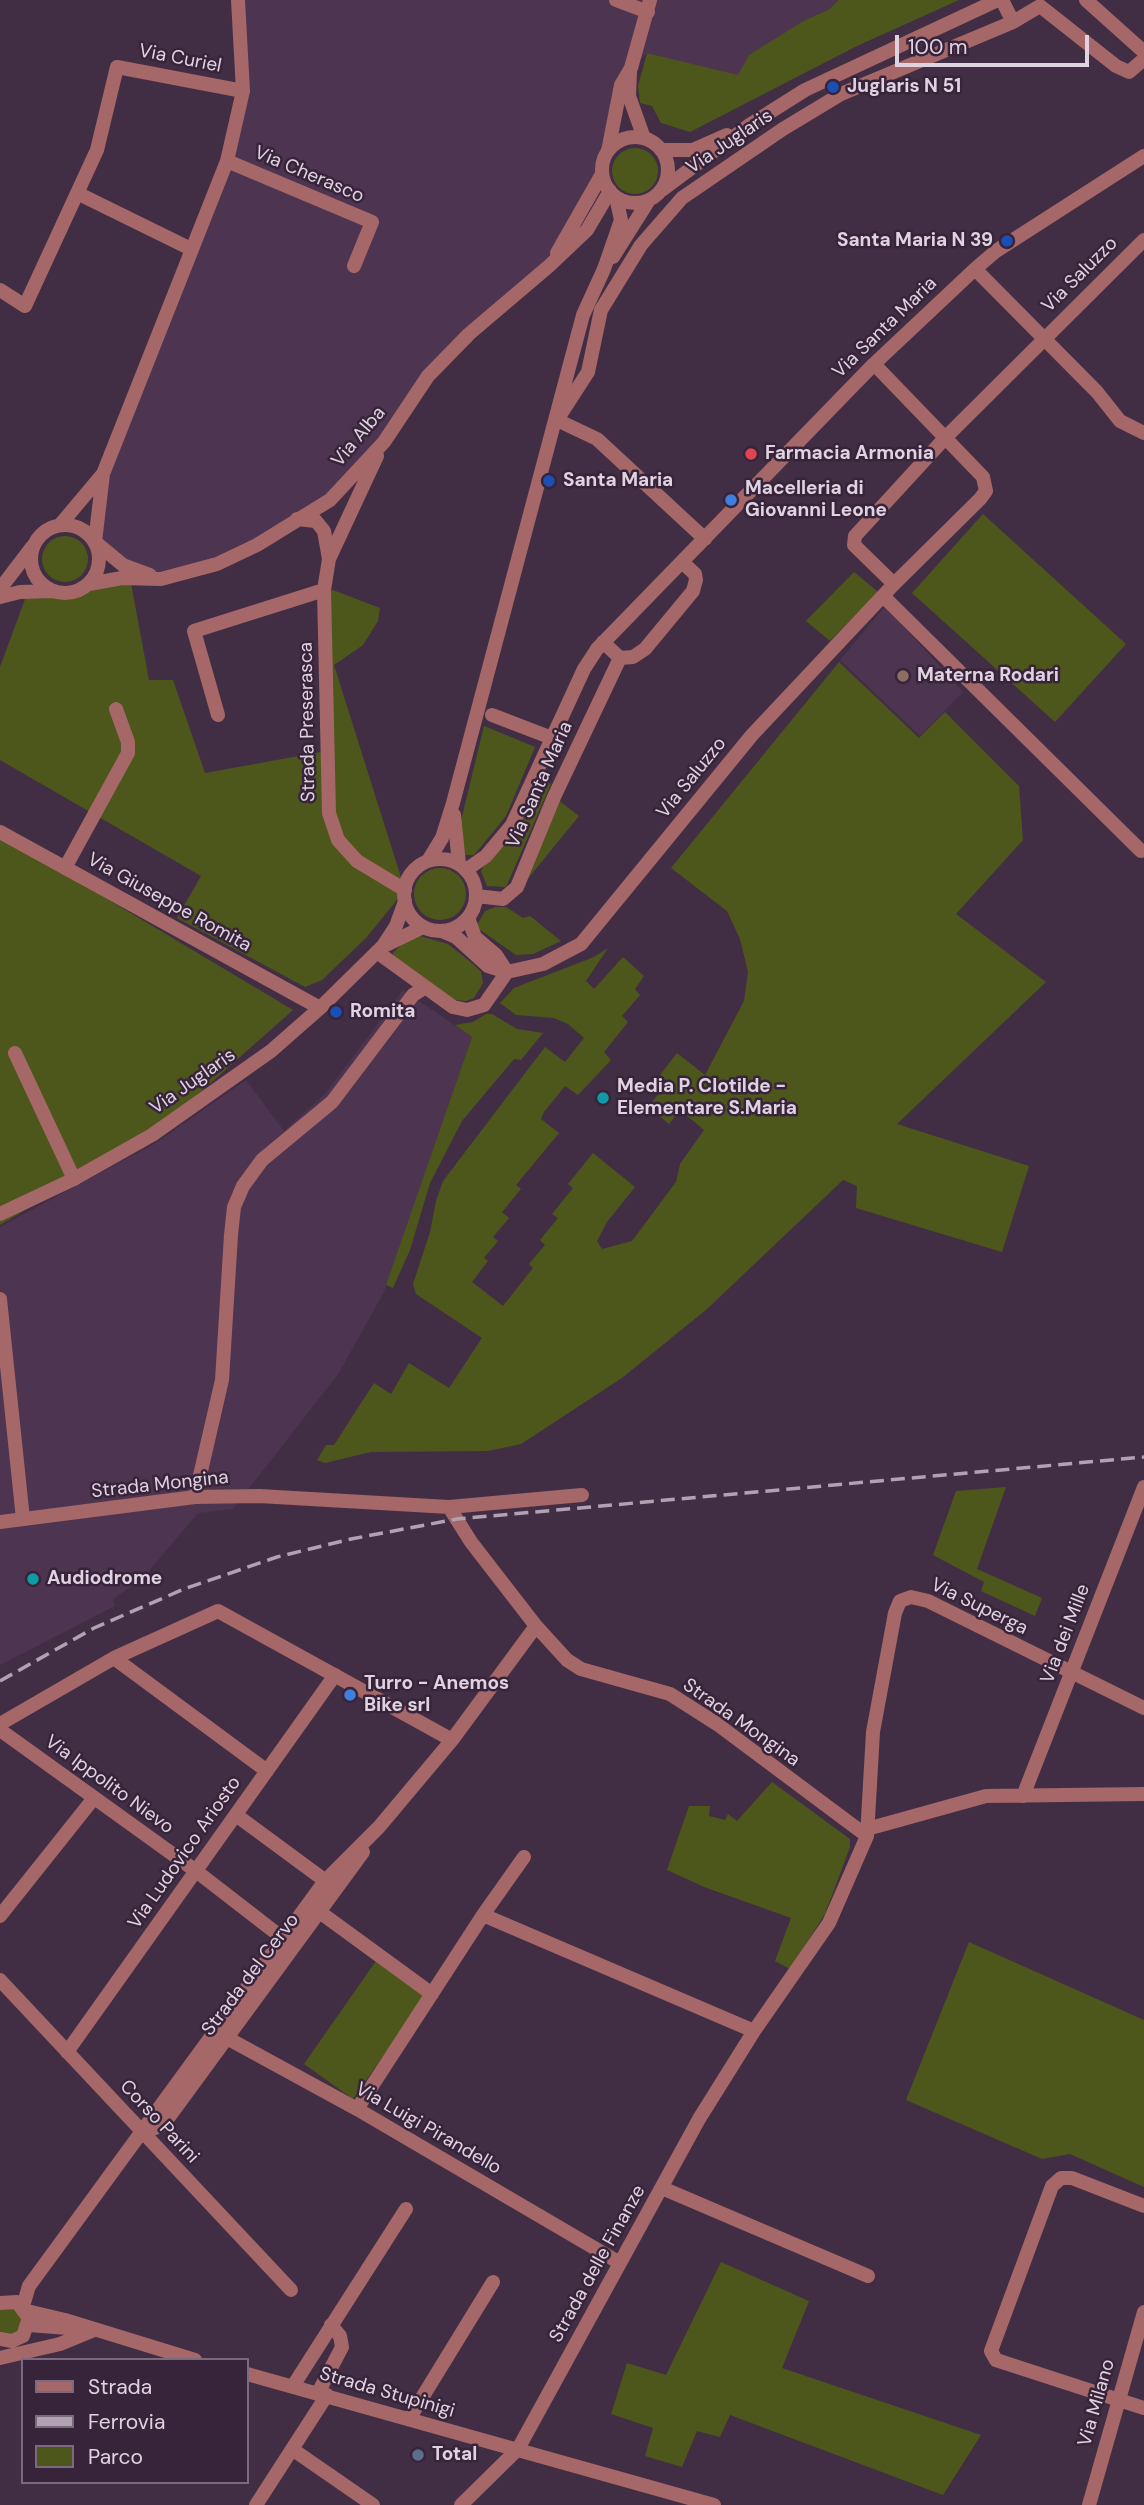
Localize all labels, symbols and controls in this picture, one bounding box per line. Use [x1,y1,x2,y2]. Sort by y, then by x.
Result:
scale bar [899,21,1093,65]
text: 100 m [908,33,968,61]
street label: Via Curiel [137,40,223,78]
place label: Juglaris N 51 [847,76,961,98]
marker: Juglaris N 51 [825,79,841,95]
street label: Via Juglaris [682,105,778,179]
street label: Via Cherasco [251,142,367,208]
place label: Santa Maria N 39 [837,230,993,252]
street label: Via Saluzzo [1037,232,1123,318]
marker: Santa Maria N 39 [999,233,1015,249]
street label: Via Santa Maria [828,273,942,383]
street label: Via Alba [327,402,391,472]
place label: Farmacia Armonia [765,443,934,465]
marker: Farmacia Armonia [743,446,759,462]
place label: Santa Maria [563,470,673,492]
marker: Santa Maria [541,473,557,489]
place label: Macelleria di Giovanni Leone [745,478,887,522]
marker: Macelleria di Giovanni Leone [723,492,739,508]
street label: Strada Preserasca [295,642,321,802]
place label: Materna Rodari [917,665,1059,687]
marker: Materna Rodari [895,668,911,684]
street label: Via Santa Maria [502,718,578,852]
street label: Via Saluzzo [652,733,732,823]
street label: Via Giuseppe Romita [83,848,255,958]
place label: Romita [350,1001,415,1023]
marker: Romita [328,1004,344,1020]
street label: Via Juglaris [146,1044,240,1120]
place label: Media P. Clotilde - Elementare S.Maria [617,1076,797,1120]
marker: Media P. Clotilde - Elementare S.Maria [595,1090,611,1106]
street label: Strada Mongina [90,1466,230,1504]
place label: Audiodrome [47,1568,162,1590]
marker: Audiodrome [25,1571,41,1587]
street label: Via Superga [927,1574,1031,1640]
street label: Via dei Mille [1037,1581,1095,1687]
place label: Turro - Anemos Bike srl [364,1673,509,1717]
street label: Strada Mongina [678,1674,804,1772]
marker: Turro - Anemos Bike srl [342,1687,358,1703]
street label: Via Ippolito Nievo [40,1731,178,1839]
street label: Via Ludovico Ariosto [124,1772,246,1934]
street label: Strada del Cervo [198,1909,304,2041]
street label: Corso Parini [115,2076,203,2168]
street label: Via Luigi Pirandello [351,2078,505,2180]
street label: Strada delle Finanze [545,2181,651,2347]
street label: Via Milano [1074,2357,1120,2449]
legend [21,2358,248,2484]
street label: Strada Stupinigi [317,2363,457,2423]
text: Strada [88,2373,152,2401]
text: Ferrovia [88,2408,165,2436]
text: Parco [88,2443,143,2471]
place label: Total [432,2444,477,2466]
marker: Total [410,2447,426,2463]

